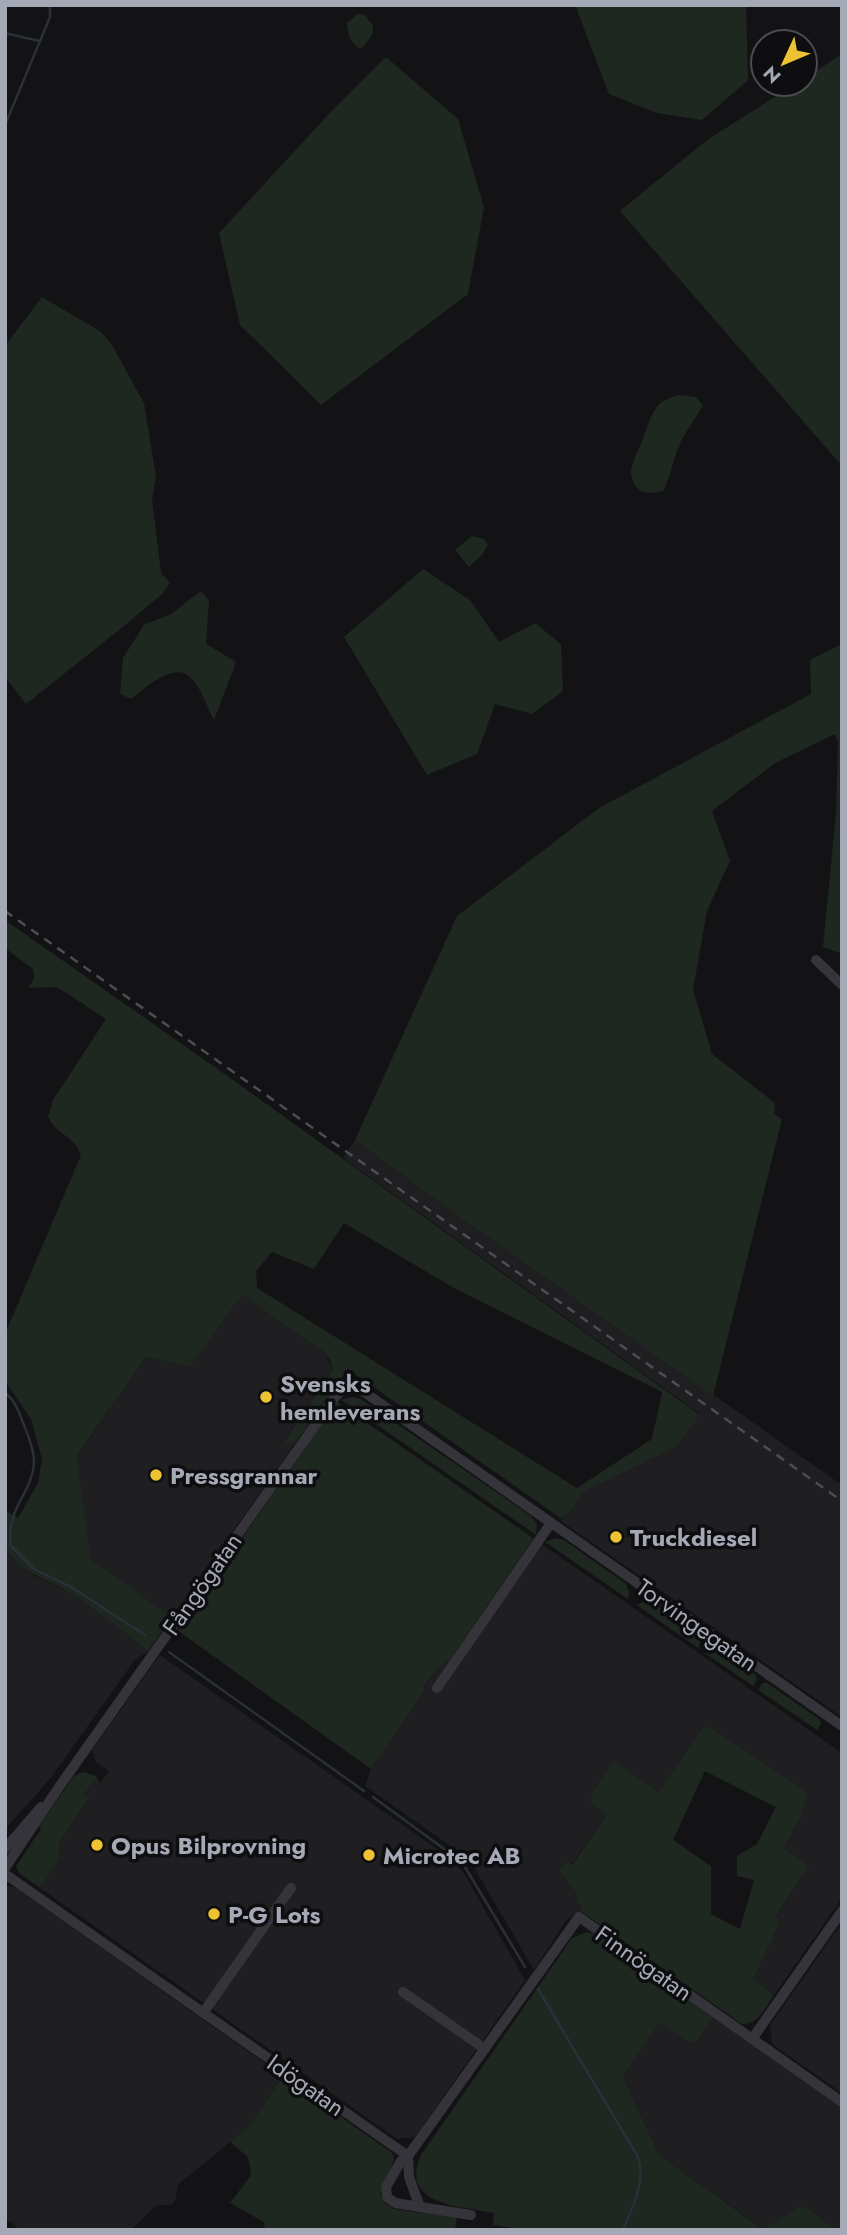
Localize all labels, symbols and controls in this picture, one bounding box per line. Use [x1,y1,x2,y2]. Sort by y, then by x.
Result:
north arrow [749,28,819,98]
text: N [757,60,787,89]
place label: Svensks hemleverans [280,1366,421,1429]
marker: Svensks hemleverans [258,1389,274,1405]
place label: Pressgrannar [170,1458,318,1493]
marker: Pressgrannar [148,1467,164,1483]
place label: Truckdiesel [630,1520,757,1555]
street label: Fångögatan [154,1526,250,1642]
marker: Truckdiesel [608,1529,624,1545]
street label: Torvingegatan [629,1570,765,1680]
place label: Opus Bilprovning [111,1828,306,1863]
marker: Opus Bilprovning [89,1837,105,1853]
place label: Microtec AB [383,1838,521,1873]
marker: Microtec AB [361,1847,377,1863]
place label: P-G Lots [228,1897,320,1932]
marker: P-G Lots [206,1906,222,1922]
street label: Finnögatan [588,1917,700,2009]
street label: Idögatan [260,2045,352,2125]

